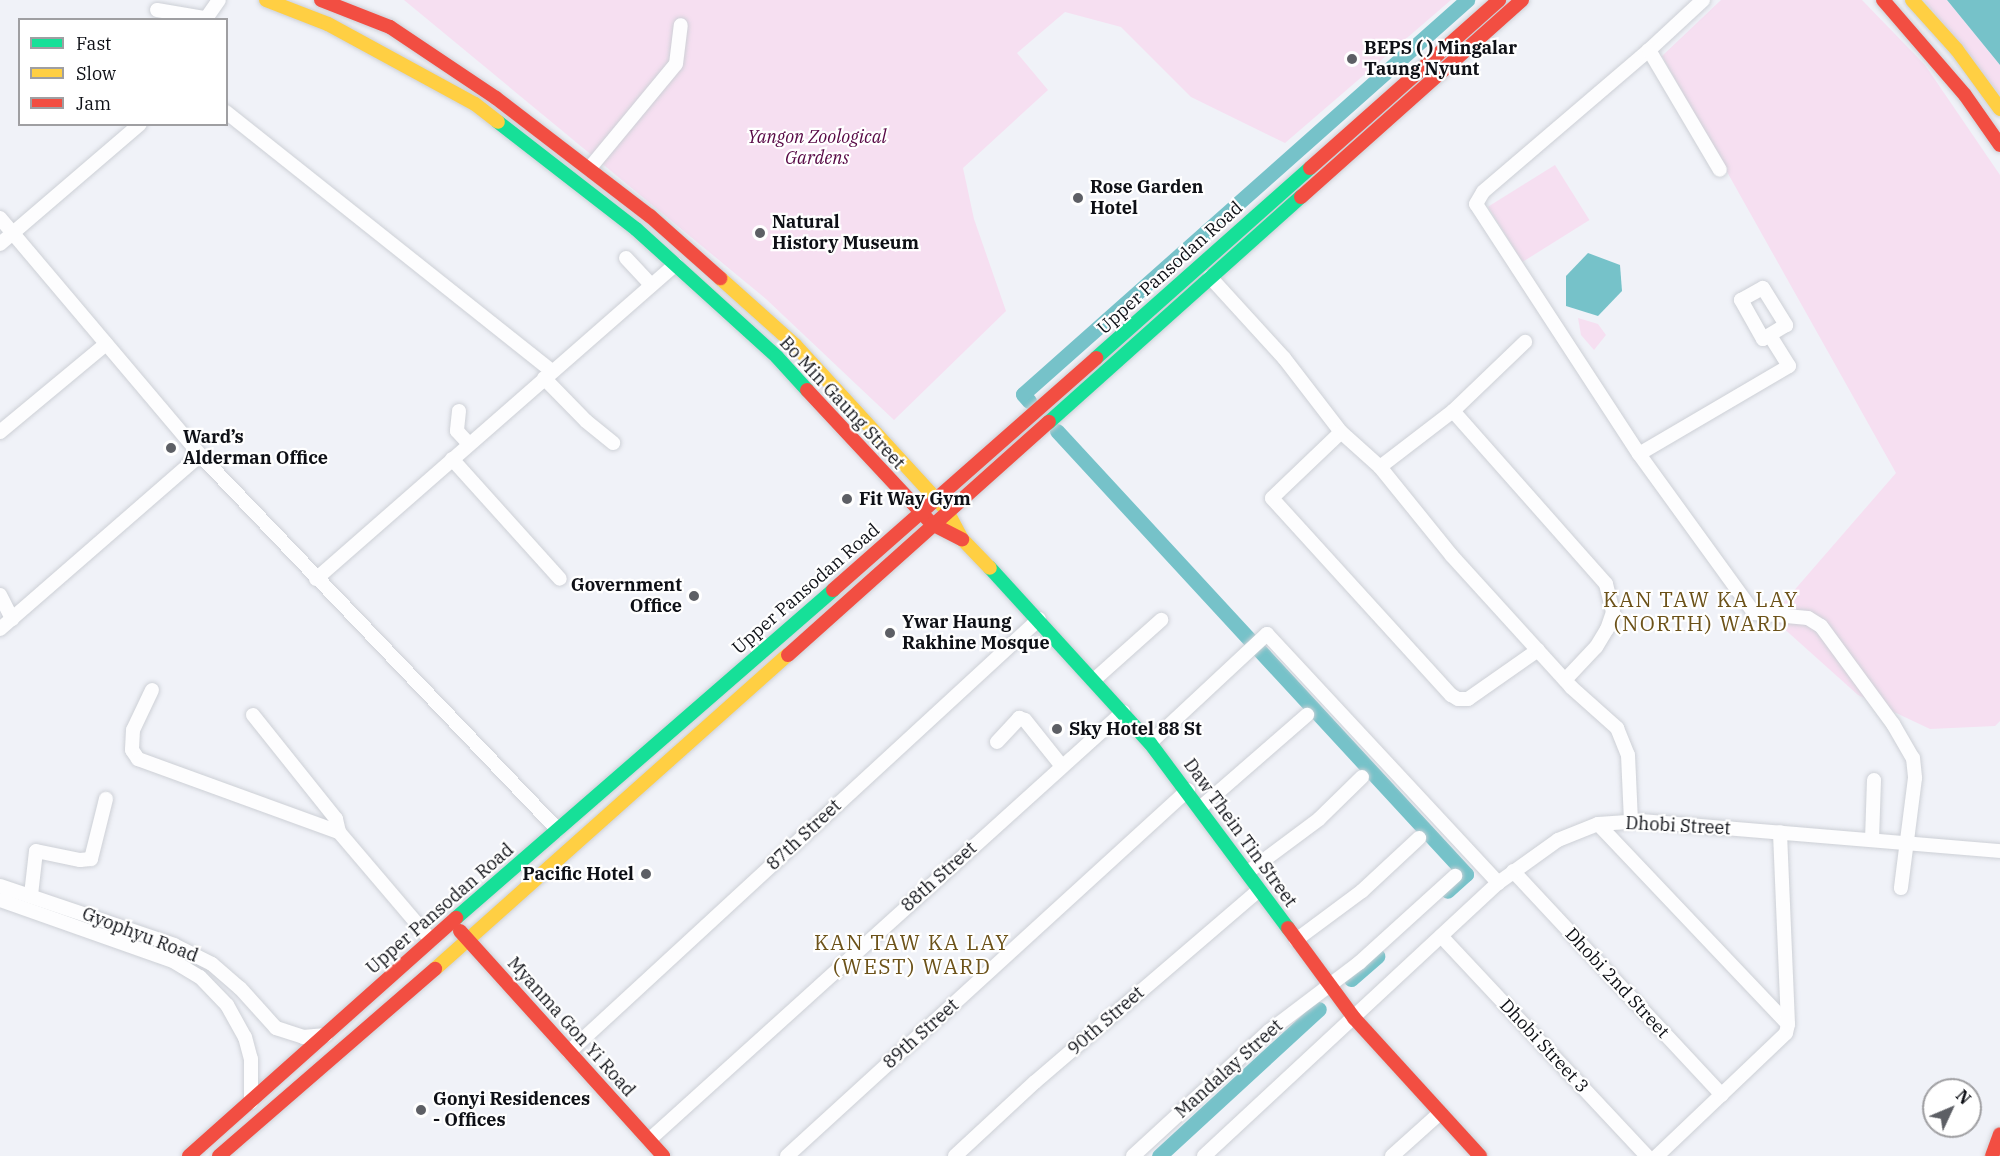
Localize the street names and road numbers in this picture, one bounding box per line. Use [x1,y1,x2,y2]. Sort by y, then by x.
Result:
street label: Upper Pansodan Road [1093,197,1247,339]
street label: Bo Min Gaung Street [775,332,909,474]
street label: Upper Pansodan Road [728,519,884,659]
street label: Daw Thein Tin Street [1179,755,1301,911]
street label: 87th Street [762,795,846,875]
street label: Dhobi Street [1625,812,1731,840]
street label: 88th Street [897,838,981,916]
street label: Upper Pansodan Road [362,839,518,979]
street label: Gyophyu Road [79,903,201,967]
street label: Dhobi 2nd Street [1560,923,1674,1043]
street label: Myanma Gon Yi Road [503,953,639,1101]
street label: 90th Street [1063,982,1149,1060]
street label: 89th Street [879,995,963,1073]
street label: Dhobi Street 3 [1495,995,1593,1097]
street label: Mandalay Street [1171,1015,1287,1123]

